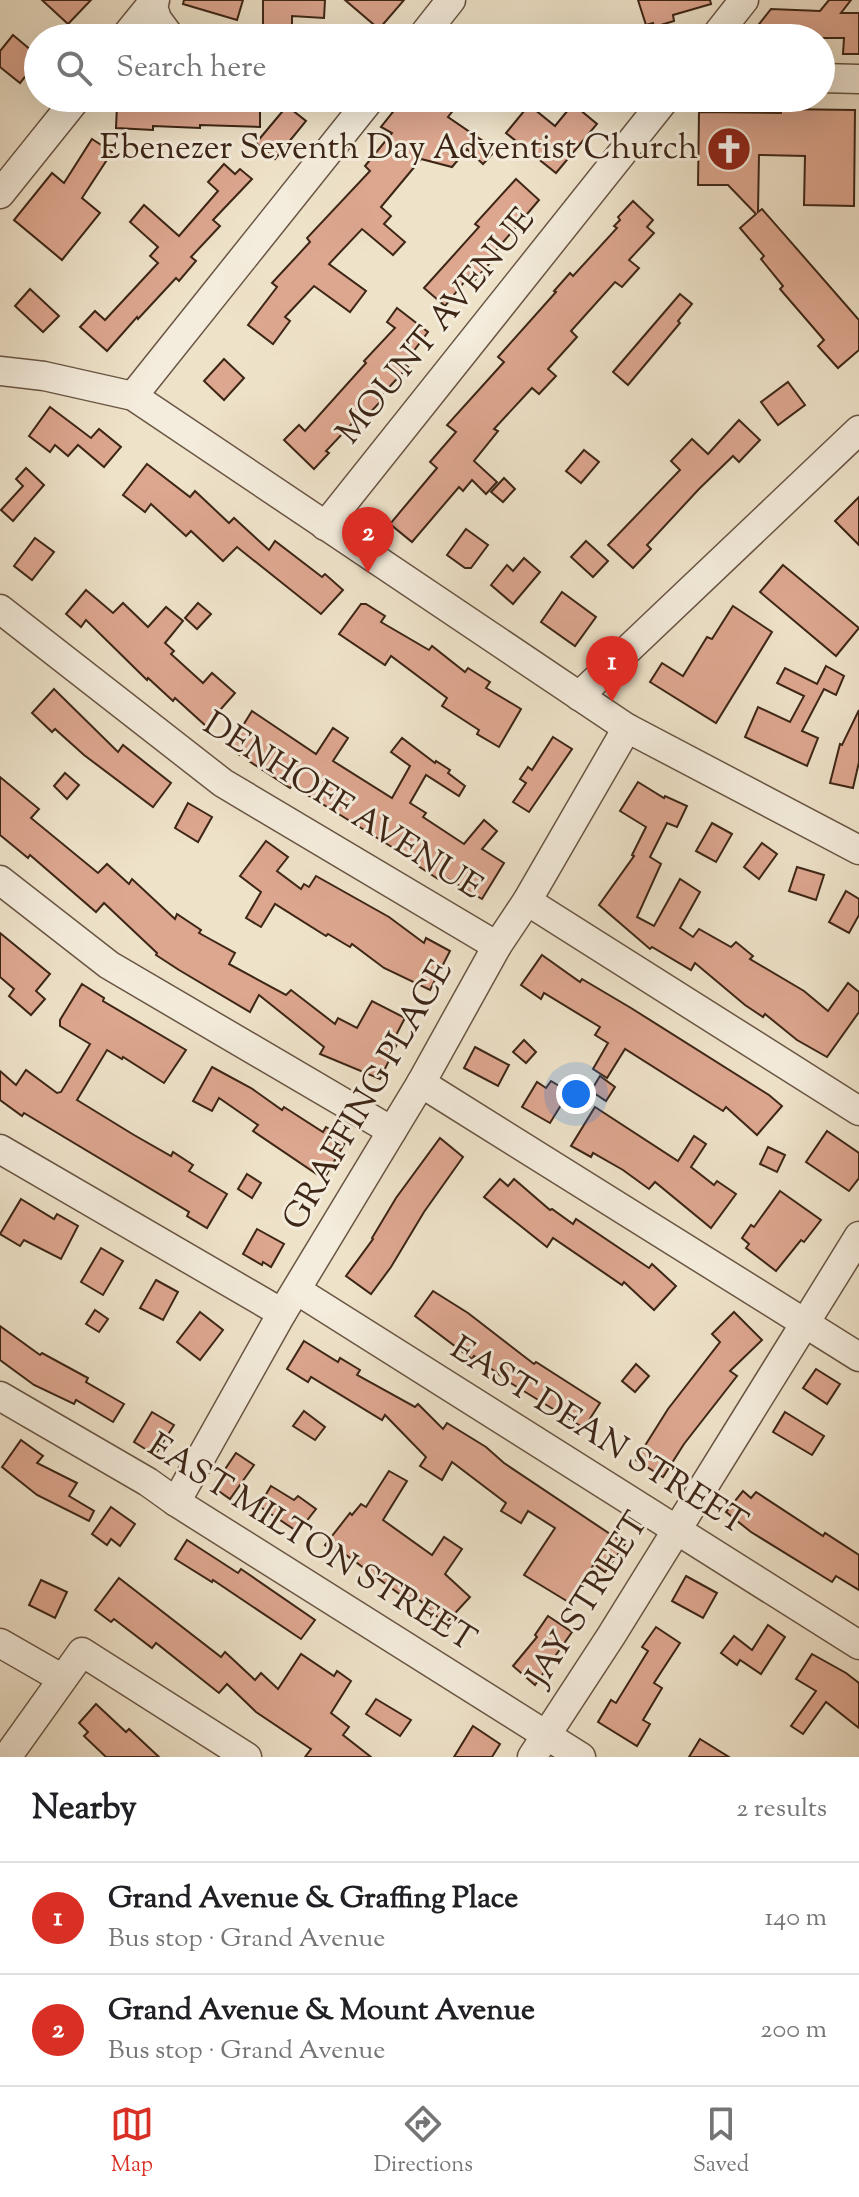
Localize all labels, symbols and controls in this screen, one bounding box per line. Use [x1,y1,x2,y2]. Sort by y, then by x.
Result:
search box [24,24,835,112]
icon: search [52,46,96,90]
text: Search here [116,47,266,90]
place label: Ebenezer Seventh Day Adventist Church [100,125,698,174]
church icon: Ebenezer Seventh Day Adventist Church [705,125,753,173]
street label: MOUNT AVENUE [326,198,548,456]
pin: 2 [342,507,394,573]
pin: 1 [586,636,638,702]
street label: DENHOFF AVENUE [193,701,491,913]
street label: GRAFFING PLACE [272,952,466,1240]
your location [556,1074,596,1114]
street label: EAST DEAN STREET [440,1326,756,1548]
street label: EAST MILTON STREET [137,1423,485,1665]
street label: JAY STREET [515,1503,662,1698]
text: Nearby [32,1785,137,1834]
text: 2 results [736,1791,827,1828]
text: Grand Avenue & Graffing Place [108,1878,518,1921]
text: 1 [54,1900,62,1937]
text: 140 m [764,1900,827,1937]
text: Bus stop · Grand Avenue [108,1921,385,1958]
text: Grand Avenue & Mount Avenue [108,1990,535,2033]
text: 2 [52,2012,64,2049]
text: 200 m [760,2012,827,2049]
text: Bus stop · Grand Avenue [108,2033,385,2070]
tab: Map [110,2102,154,2182]
tab: Directions [374,2102,473,2182]
tab: Saved [693,2102,749,2182]

